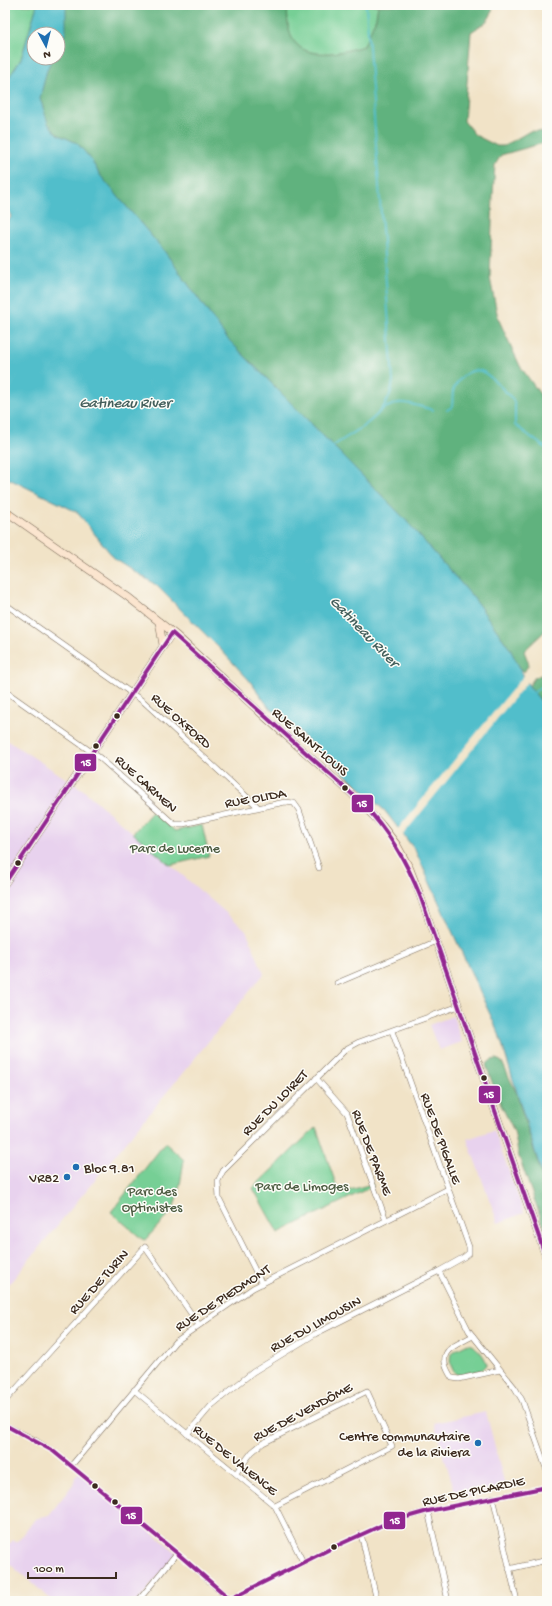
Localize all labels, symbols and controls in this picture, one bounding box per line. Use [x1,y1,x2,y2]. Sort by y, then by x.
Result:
north arrow [26,26,66,66]
text: N [43,48,51,60]
water label: Gatineau River [79,395,174,413]
water label: Gatineau River [325,593,404,674]
street label: RUE OXFORD [147,690,215,754]
street label: RUE SAINT-LOUIS [268,705,352,781]
unlabelled marker [112,711,122,721]
unlabelled marker [91,741,101,751]
street label: RUE CARMEN [111,752,180,817]
line badge: 15 [74,753,97,772]
text: 15 [80,758,91,770]
unlabelled marker [340,783,350,793]
street label: RUE OLIDA [224,786,288,813]
line badge: 15 [351,794,374,813]
text: 15 [356,799,367,811]
park label: Parc de Lucerne [129,841,221,858]
unlabelled marker [13,858,23,868]
street label: RUE DU LOIRET [239,1067,313,1140]
unlabelled marker [479,1073,489,1083]
line badge: 15 [478,1085,501,1104]
text: 15 [483,1090,494,1102]
street label: RUE DE PIGALLE [415,1091,464,1188]
street label: RUE DE PARME [347,1108,395,1199]
place label: Bloc 9.81 [83,1161,134,1178]
marker: Bloc 9.81 [71,1162,81,1172]
place label: VR82 [28,1171,59,1188]
marker: VR82 [62,1172,72,1182]
park label: Parc de Limoges [255,1179,349,1196]
park label: Parc des Optimistes [122,1184,183,1217]
street label: RUE DE TURIN [66,1247,134,1319]
street label: RUE DE PIEDMONT [173,1262,275,1336]
street label: RUE DU LIMOUSIN [268,1293,365,1357]
street label: RUE DE VENDÔME [251,1379,357,1447]
street label: RUE DE VALENCE [189,1422,281,1501]
place label: Centre communautaire de la Riviera [339,1429,471,1462]
marker: Centre communautaire de la Riviera [473,1438,483,1448]
street label: RUE DE PICARDIE [421,1473,527,1512]
unlabelled marker [90,1481,100,1491]
unlabelled marker [110,1497,120,1507]
line badge: 15 [120,1506,143,1525]
text: 15 [125,1511,136,1523]
line badge: 15 [383,1511,406,1530]
text: 15 [389,1516,400,1528]
unlabelled marker [329,1542,339,1552]
scale bar [28,1554,116,1580]
text: 100 m [33,1563,64,1577]

